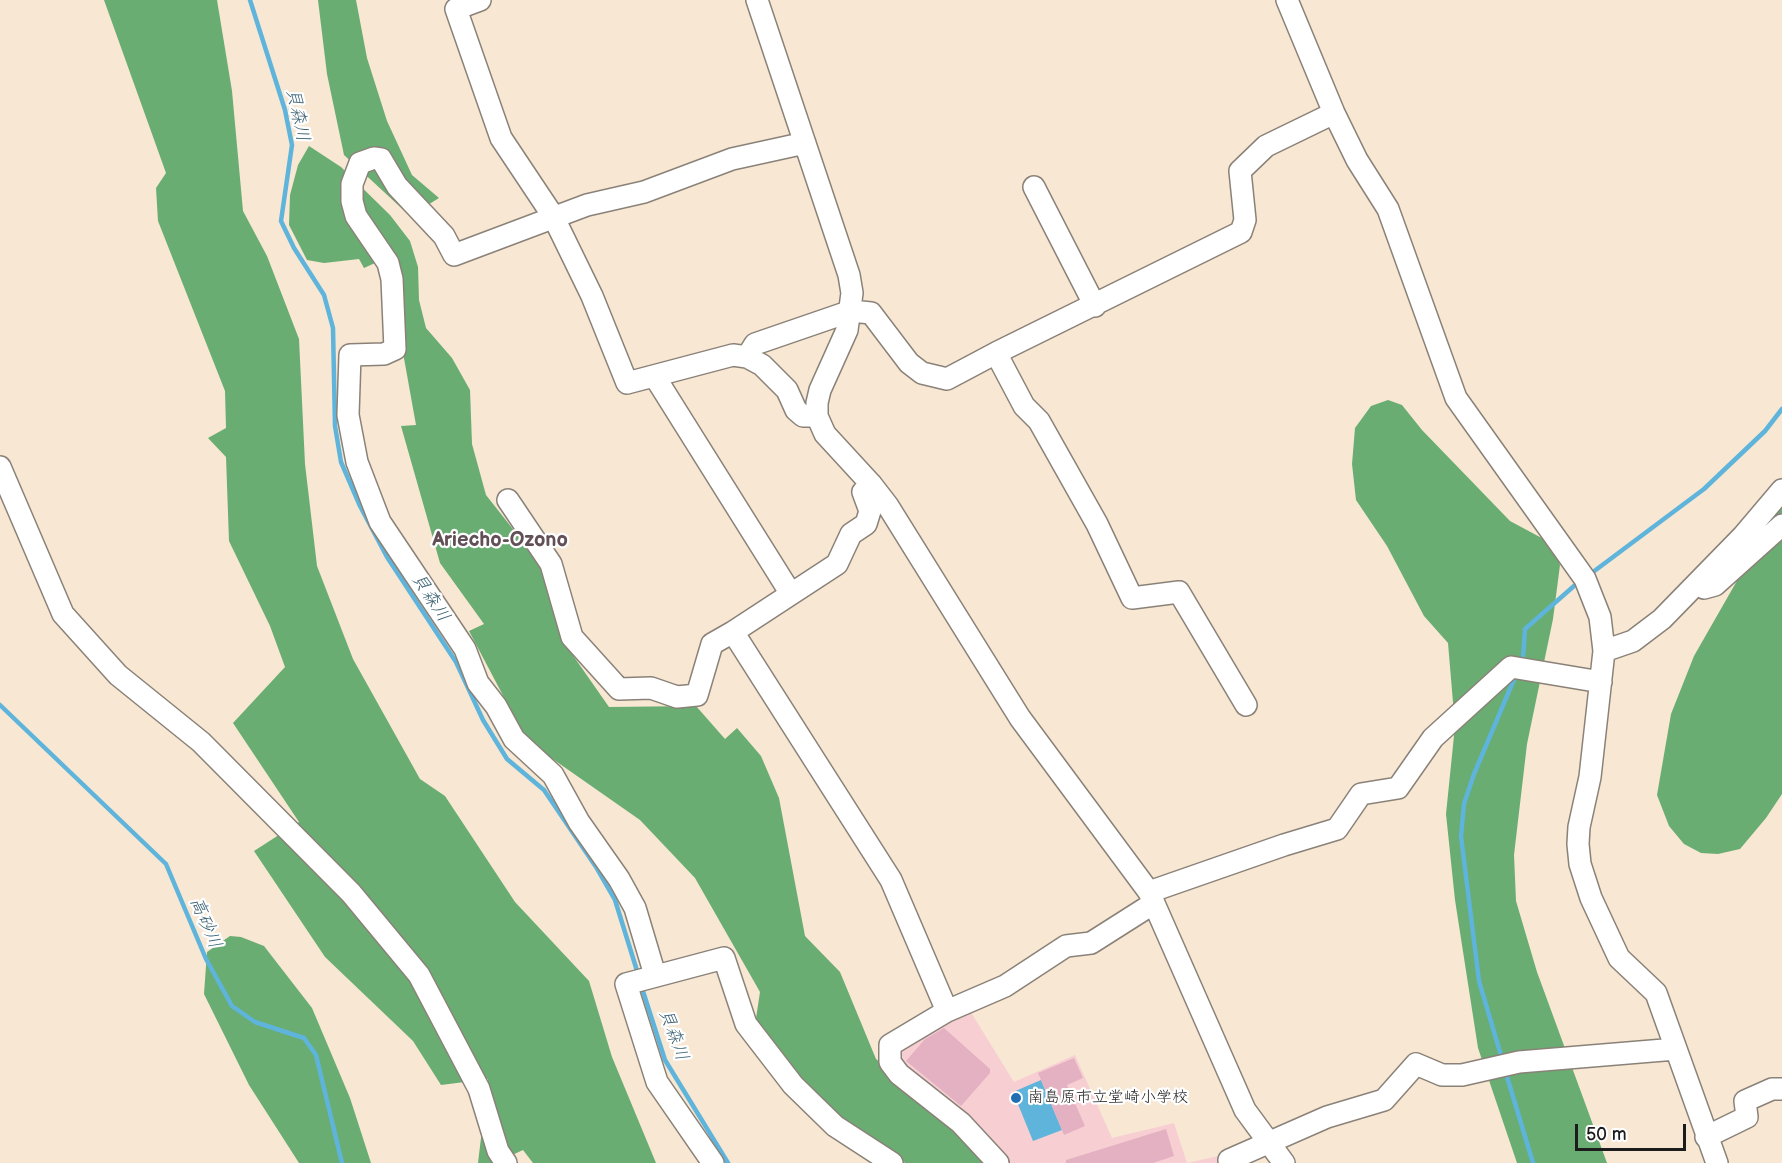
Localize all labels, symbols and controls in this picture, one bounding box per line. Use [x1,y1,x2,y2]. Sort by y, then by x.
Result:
water label: 貝森川 [281,86,313,144]
district label: Ariecho-Ozono [432,529,568,553]
water label: 貝森川 [406,569,454,627]
water label: 高砂川 [185,894,225,952]
water label: 貝森川 [654,1006,692,1064]
place label: 南島原市立堂崎小学校 [1028,1088,1188,1108]
marker: 南島原市立堂崎小学校 [1009,1091,1023,1105]
scale bar [1578,1112,1689,1150]
text: 50 m [1586,1124,1627,1145]

